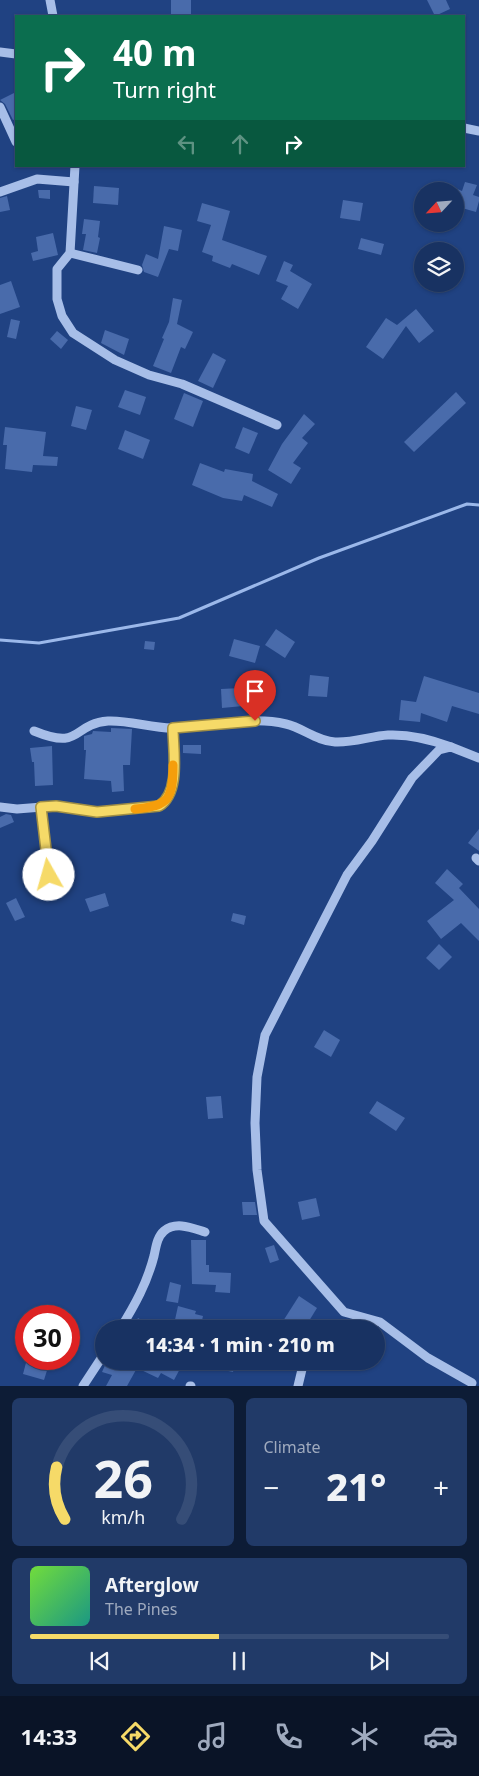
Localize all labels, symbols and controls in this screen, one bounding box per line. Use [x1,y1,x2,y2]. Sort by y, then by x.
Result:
text: 40 m [113,29,196,76]
icon: right [30,35,95,100]
text: Turn right [113,74,216,104]
icon: left [173,130,201,158]
icon: ahead [226,130,254,158]
icon: right [279,130,307,158]
north arrow [414,182,464,232]
map controls [414,182,464,292]
button: layers [414,242,464,292]
pin [234,670,276,721]
icon: arrive [241,677,269,705]
position arrow [22,848,74,900]
speed limit sign: 30 [15,1305,80,1370]
text: 14:34 · 1 min · 210 m [145,1332,335,1358]
text: Climate [264,1436,321,1458]
text: 26 [93,1442,153,1513]
text: 21° [326,1460,386,1512]
text: − [264,1468,280,1506]
text: + [433,1468,449,1506]
text: km/h [101,1505,145,1529]
text: Afterglow [105,1572,199,1598]
text: The Pines [105,1598,177,1620]
icon: previous [86,1647,114,1675]
icon: pause [225,1647,253,1675]
icon: next [365,1647,393,1675]
icon: directions [118,1719,153,1754]
icon: music [195,1719,230,1754]
icon: phone [271,1719,306,1754]
icon: climate [347,1719,382,1754]
icon: car [423,1719,458,1754]
text: 14:33 [21,1721,77,1751]

